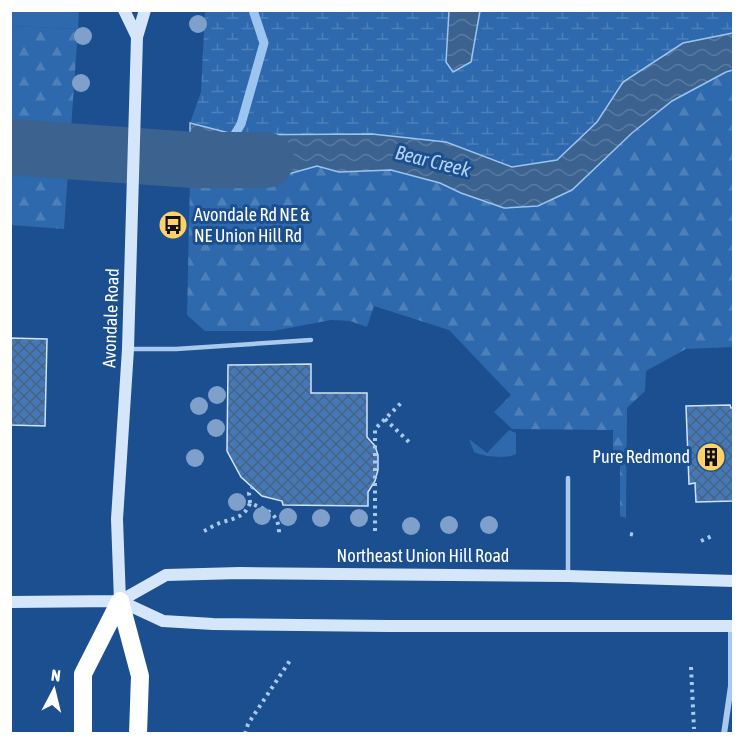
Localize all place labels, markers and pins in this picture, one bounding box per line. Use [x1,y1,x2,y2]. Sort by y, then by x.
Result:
place label: Avondale Rd NE & NE Union Hill Rd [194,204,310,246]
bus stop icon: Avondale Rd NE & NE Union Hill Rd [157,209,189,241]
building icon: Pure Redmond [695,441,727,473]
place label: Pure Redmond [592,446,690,467]

